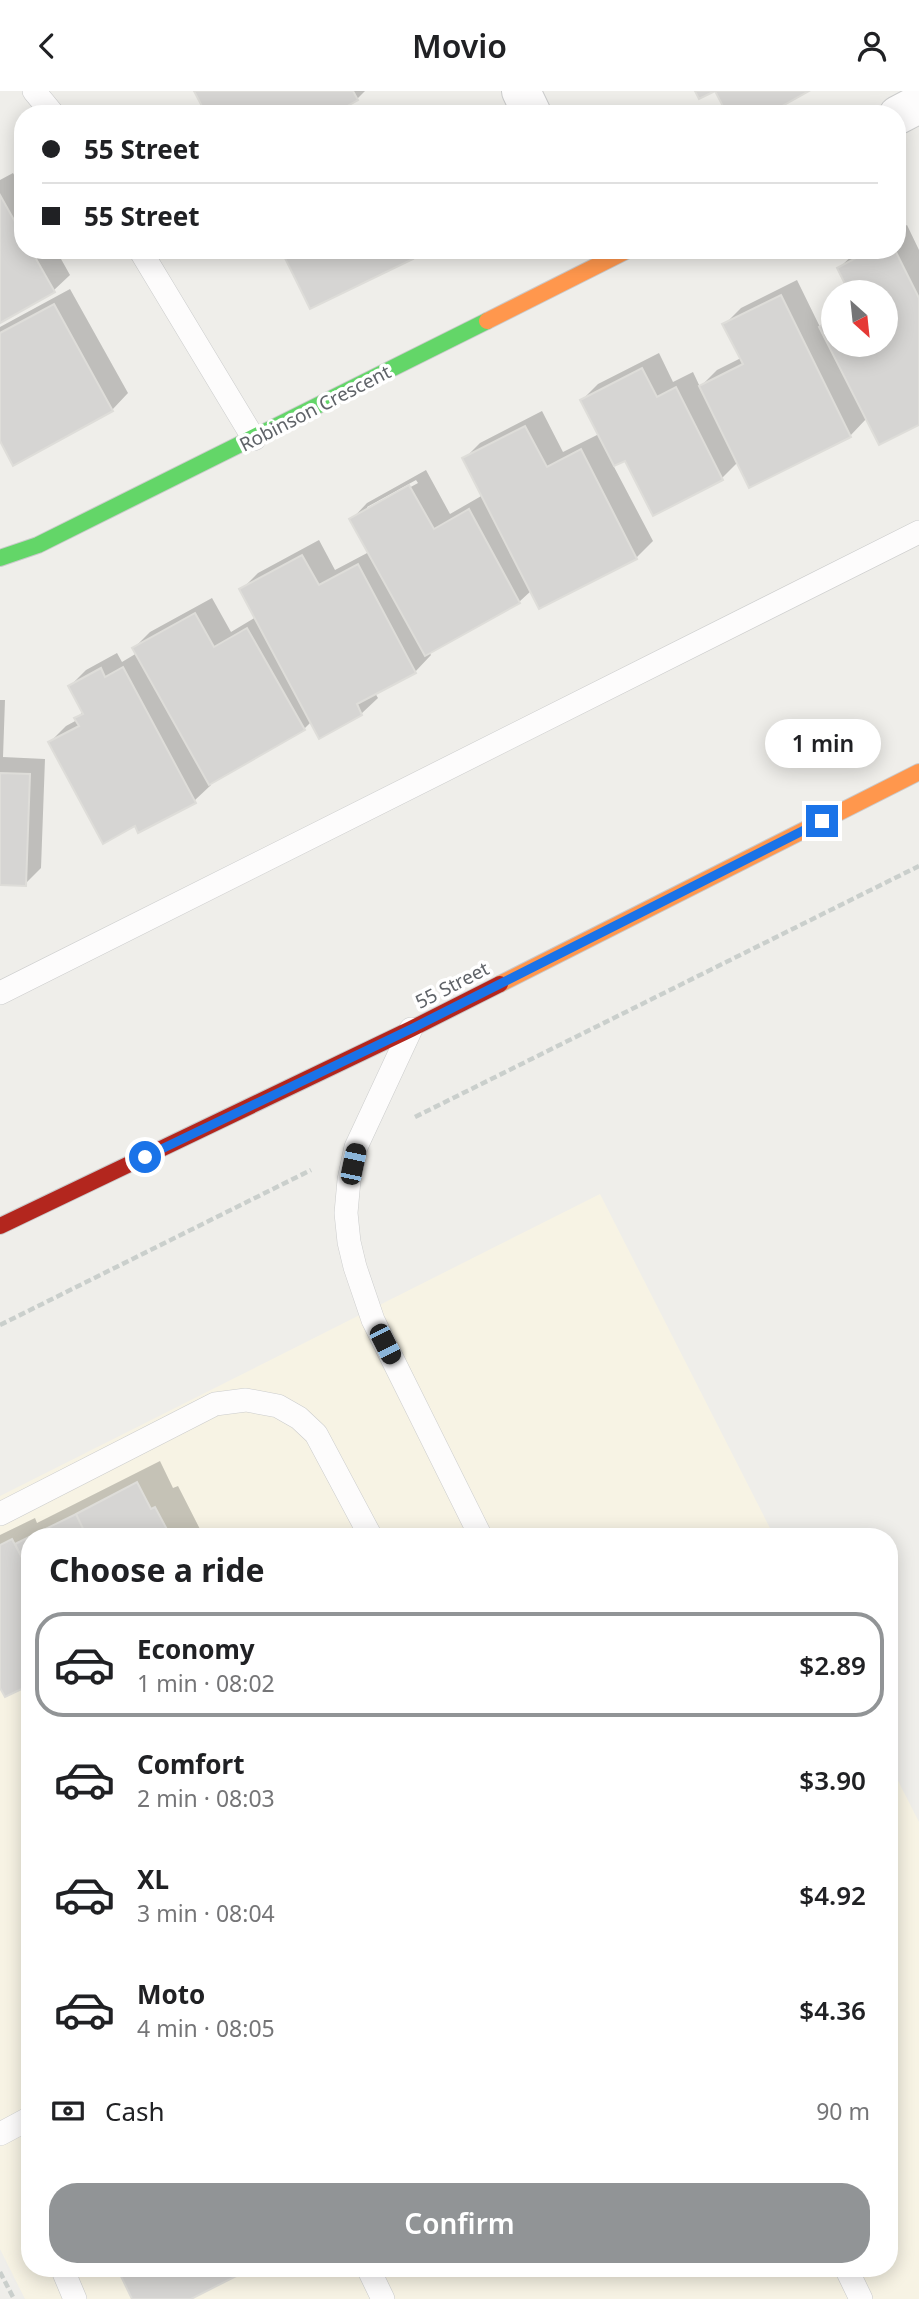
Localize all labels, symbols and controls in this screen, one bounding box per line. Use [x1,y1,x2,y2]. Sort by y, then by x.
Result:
text: Movio [412,24,507,67]
icon: back [28,27,66,65]
icon: person [853,27,891,65]
text: 55 Street [84,131,200,167]
text: 55 Street [84,198,200,234]
north arrow [821,280,898,357]
map controls [821,280,898,357]
street label: Robinson Crescent [235,359,395,457]
callout: 1 min [764,719,880,769]
text: 1 min [792,727,854,759]
route end [806,805,838,837]
street label: 55 Street [411,955,494,1015]
route start [129,1141,161,1173]
car [339,1141,368,1187]
car [367,1321,404,1367]
text: Choose a ride [49,1548,265,1591]
text: Economy [137,1631,255,1667]
icon: car [53,1633,116,1696]
text: $2.89 [799,1647,866,1683]
text: 1 min · 08:02 [137,1667,275,1699]
text: Comfort [137,1746,245,1782]
icon: car [53,1748,116,1811]
text: $3.90 [799,1762,866,1798]
text: 2 min · 08:03 [137,1782,275,1814]
text: XL [137,1861,169,1897]
icon: car [53,1863,116,1926]
text: $4.92 [799,1877,866,1913]
text: 3 min · 08:04 [137,1897,275,1929]
text: Moto [137,1976,205,2012]
icon: car [53,1978,116,2041]
text: $4.36 [799,1992,866,2028]
text: 4 min · 08:05 [137,2012,275,2044]
icon: cash [49,2092,87,2130]
text: Cash [105,2093,165,2129]
text: 90 m [816,2095,870,2127]
button: Confirm [49,2183,870,2263]

